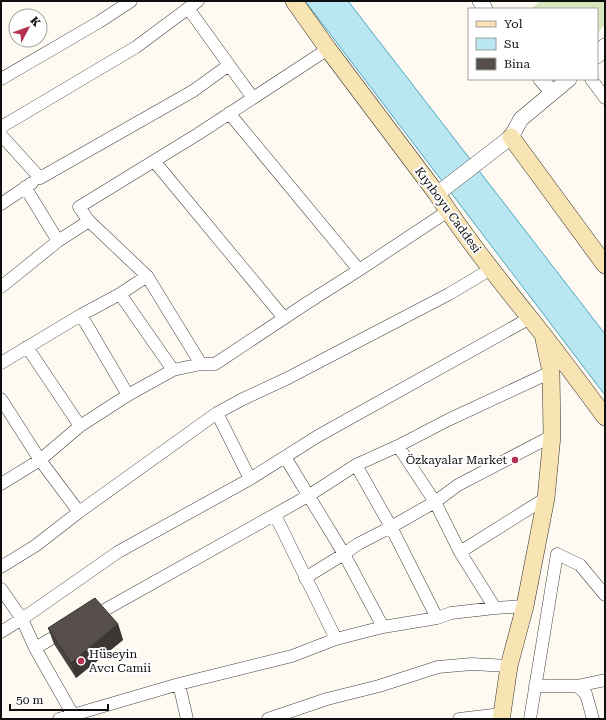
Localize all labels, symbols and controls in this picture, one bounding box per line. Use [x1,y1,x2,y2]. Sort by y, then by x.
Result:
north arrow [8,8,48,48]
legend [468,8,598,80]
text: K [27,14,43,30]
text: Yol [504,17,523,31]
text: Su [504,37,519,51]
text: Bina [504,57,531,71]
street label: Kıyıboyu Caddesi [412,164,484,256]
place label: Özkayalar Market [406,453,508,467]
marker: Özkayalar Market [510,455,520,465]
place label: Hüseyin Avcı Camii [89,647,151,675]
marker: Hüseyin Avcı Camii [76,656,86,666]
scale bar [10,686,108,712]
text: 50 m [16,693,43,707]

